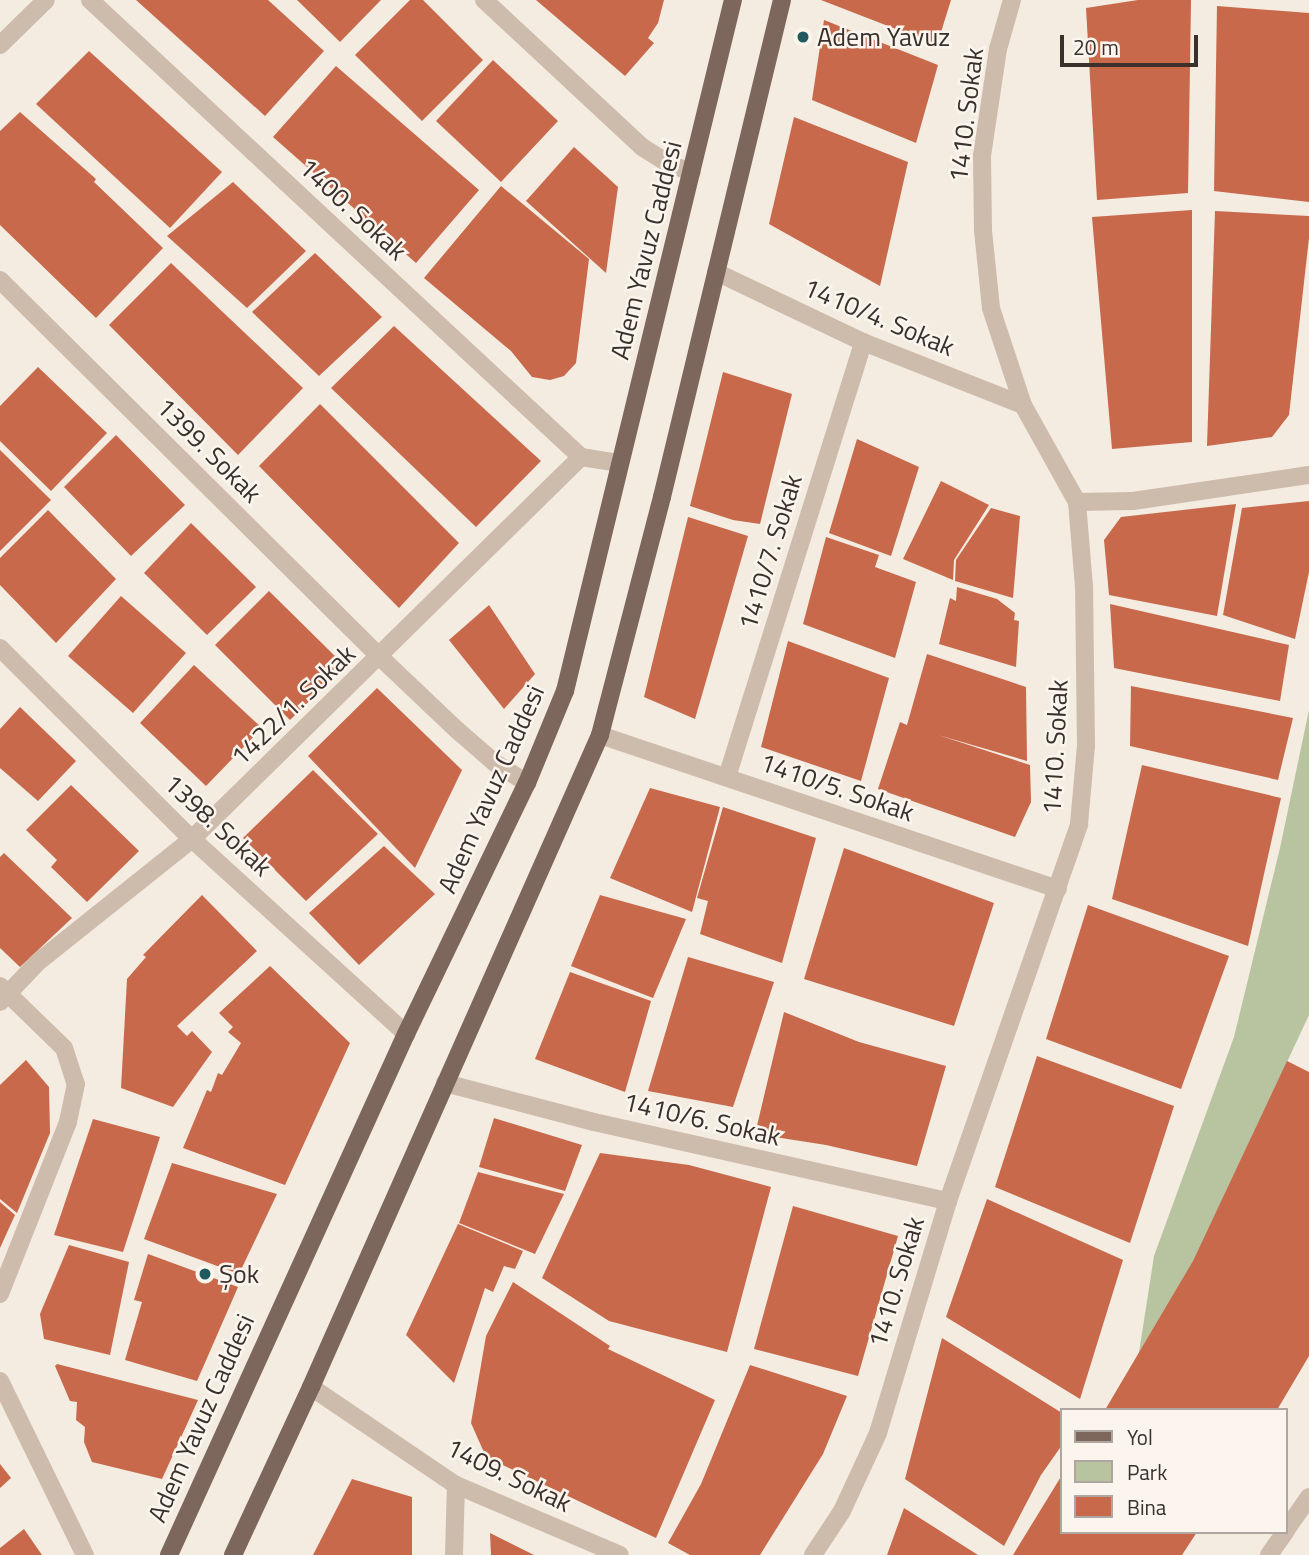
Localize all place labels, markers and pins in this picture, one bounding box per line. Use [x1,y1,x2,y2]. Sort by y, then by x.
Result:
place label: Adem Yavuz [817,21,950,53]
marker: Adem Yavuz [795,29,811,45]
place label: Şok [219,1258,259,1290]
marker: Şok [197,1266,213,1282]

